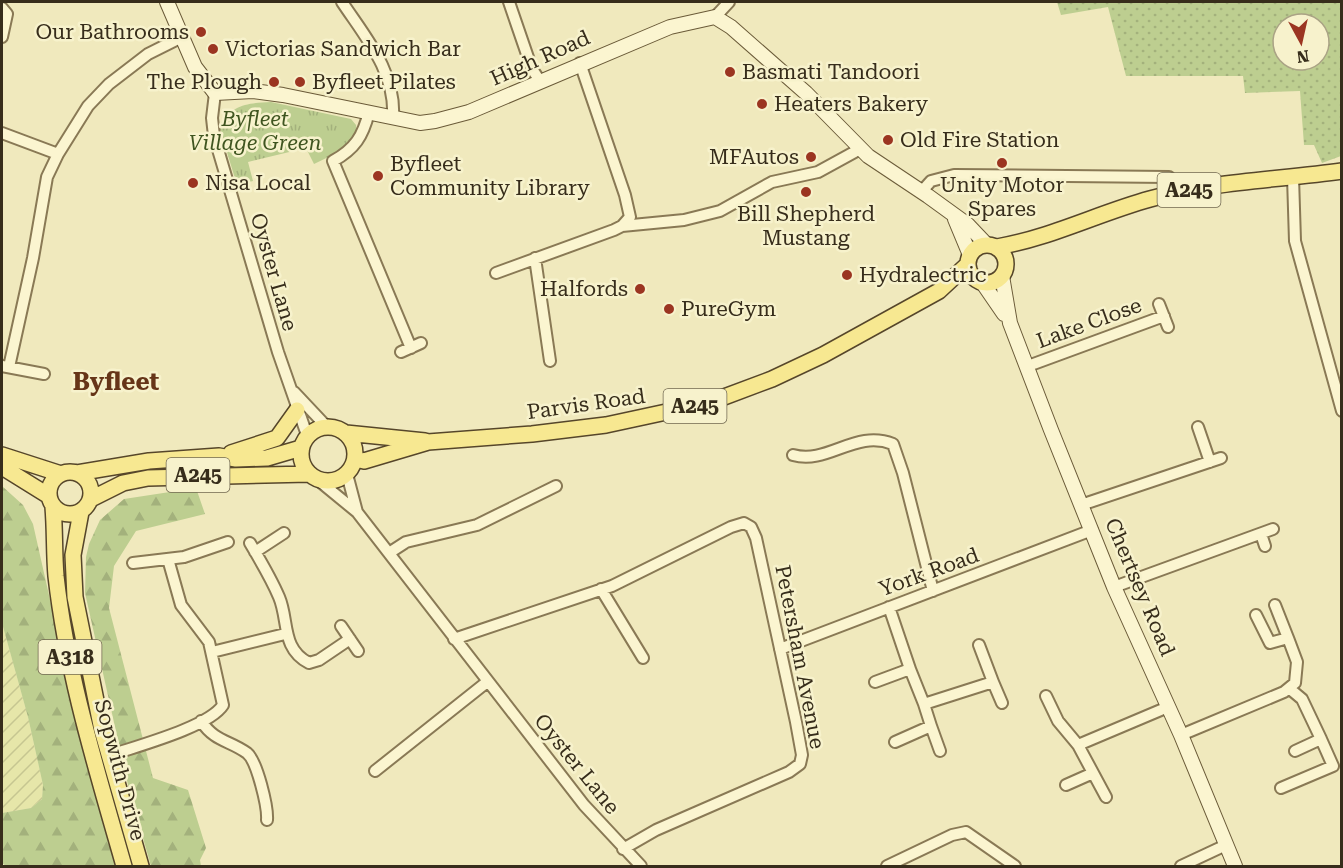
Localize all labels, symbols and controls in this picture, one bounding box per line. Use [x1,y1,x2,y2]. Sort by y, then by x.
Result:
north arrow [1271,12,1331,72]
place label: Our Bathrooms [35,20,189,44]
marker: Our Bathrooms [194,25,208,39]
street label: High Road [486,25,594,91]
place label: Victorias Sandwich Bar [225,37,461,61]
marker: Victorias Sandwich Bar [206,42,220,56]
text: N [1296,46,1310,67]
place label: Basmati Tandoori [742,60,920,84]
marker: Basmati Tandoori [723,65,737,79]
place label: The Plough [146,70,262,94]
place label: Byfleet Pilates [312,70,456,94]
marker: The Plough [267,75,281,89]
marker: Byfleet Pilates [293,75,307,89]
place label: Heaters Bakery [774,92,929,116]
marker: Heaters Bakery [755,97,769,111]
park label: Byfleet Village Green [189,107,321,155]
place label: Old Fire Station [900,128,1060,152]
marker: Old Fire Station [881,133,895,147]
place label: MFAutos [709,145,799,169]
marker: MFAutos [804,150,818,164]
place label: Byfleet Community Library [390,152,590,200]
marker: Unity Motor Spares [995,156,1009,170]
marker: Byfleet Community Library [371,169,385,183]
place label: Nisa Local [205,171,311,195]
place label: Unity Motor Spares [940,173,1065,221]
road number: A245 [1158,173,1220,207]
marker: Nisa Local [186,176,200,190]
marker: Bill Shepherd Mustang [799,185,813,199]
place label: Bill Shepherd Mustang [737,202,875,250]
street label: Oyster Lane [246,210,302,334]
place label: Hydralectric [859,263,987,287]
marker: Hydralectric [840,268,854,282]
place label: Halfords [540,277,628,301]
marker: Halfords [633,282,647,296]
street label: Lake Close [1033,293,1145,353]
place label: PureGym [681,297,776,321]
marker: PureGym [662,302,676,316]
district label: Byfleet [73,368,160,396]
street label: Parvis Road [525,384,647,424]
road number: A245 [664,389,726,423]
road number: A245 [166,458,230,492]
street label: Chertsey Road [1100,514,1180,660]
street label: York Road [876,543,983,601]
street label: Petersham Avenue [770,563,830,751]
road number: A318 [38,640,101,674]
street label: Sopwith Drive [90,697,150,843]
street label: Oyster Lane [529,709,625,819]

